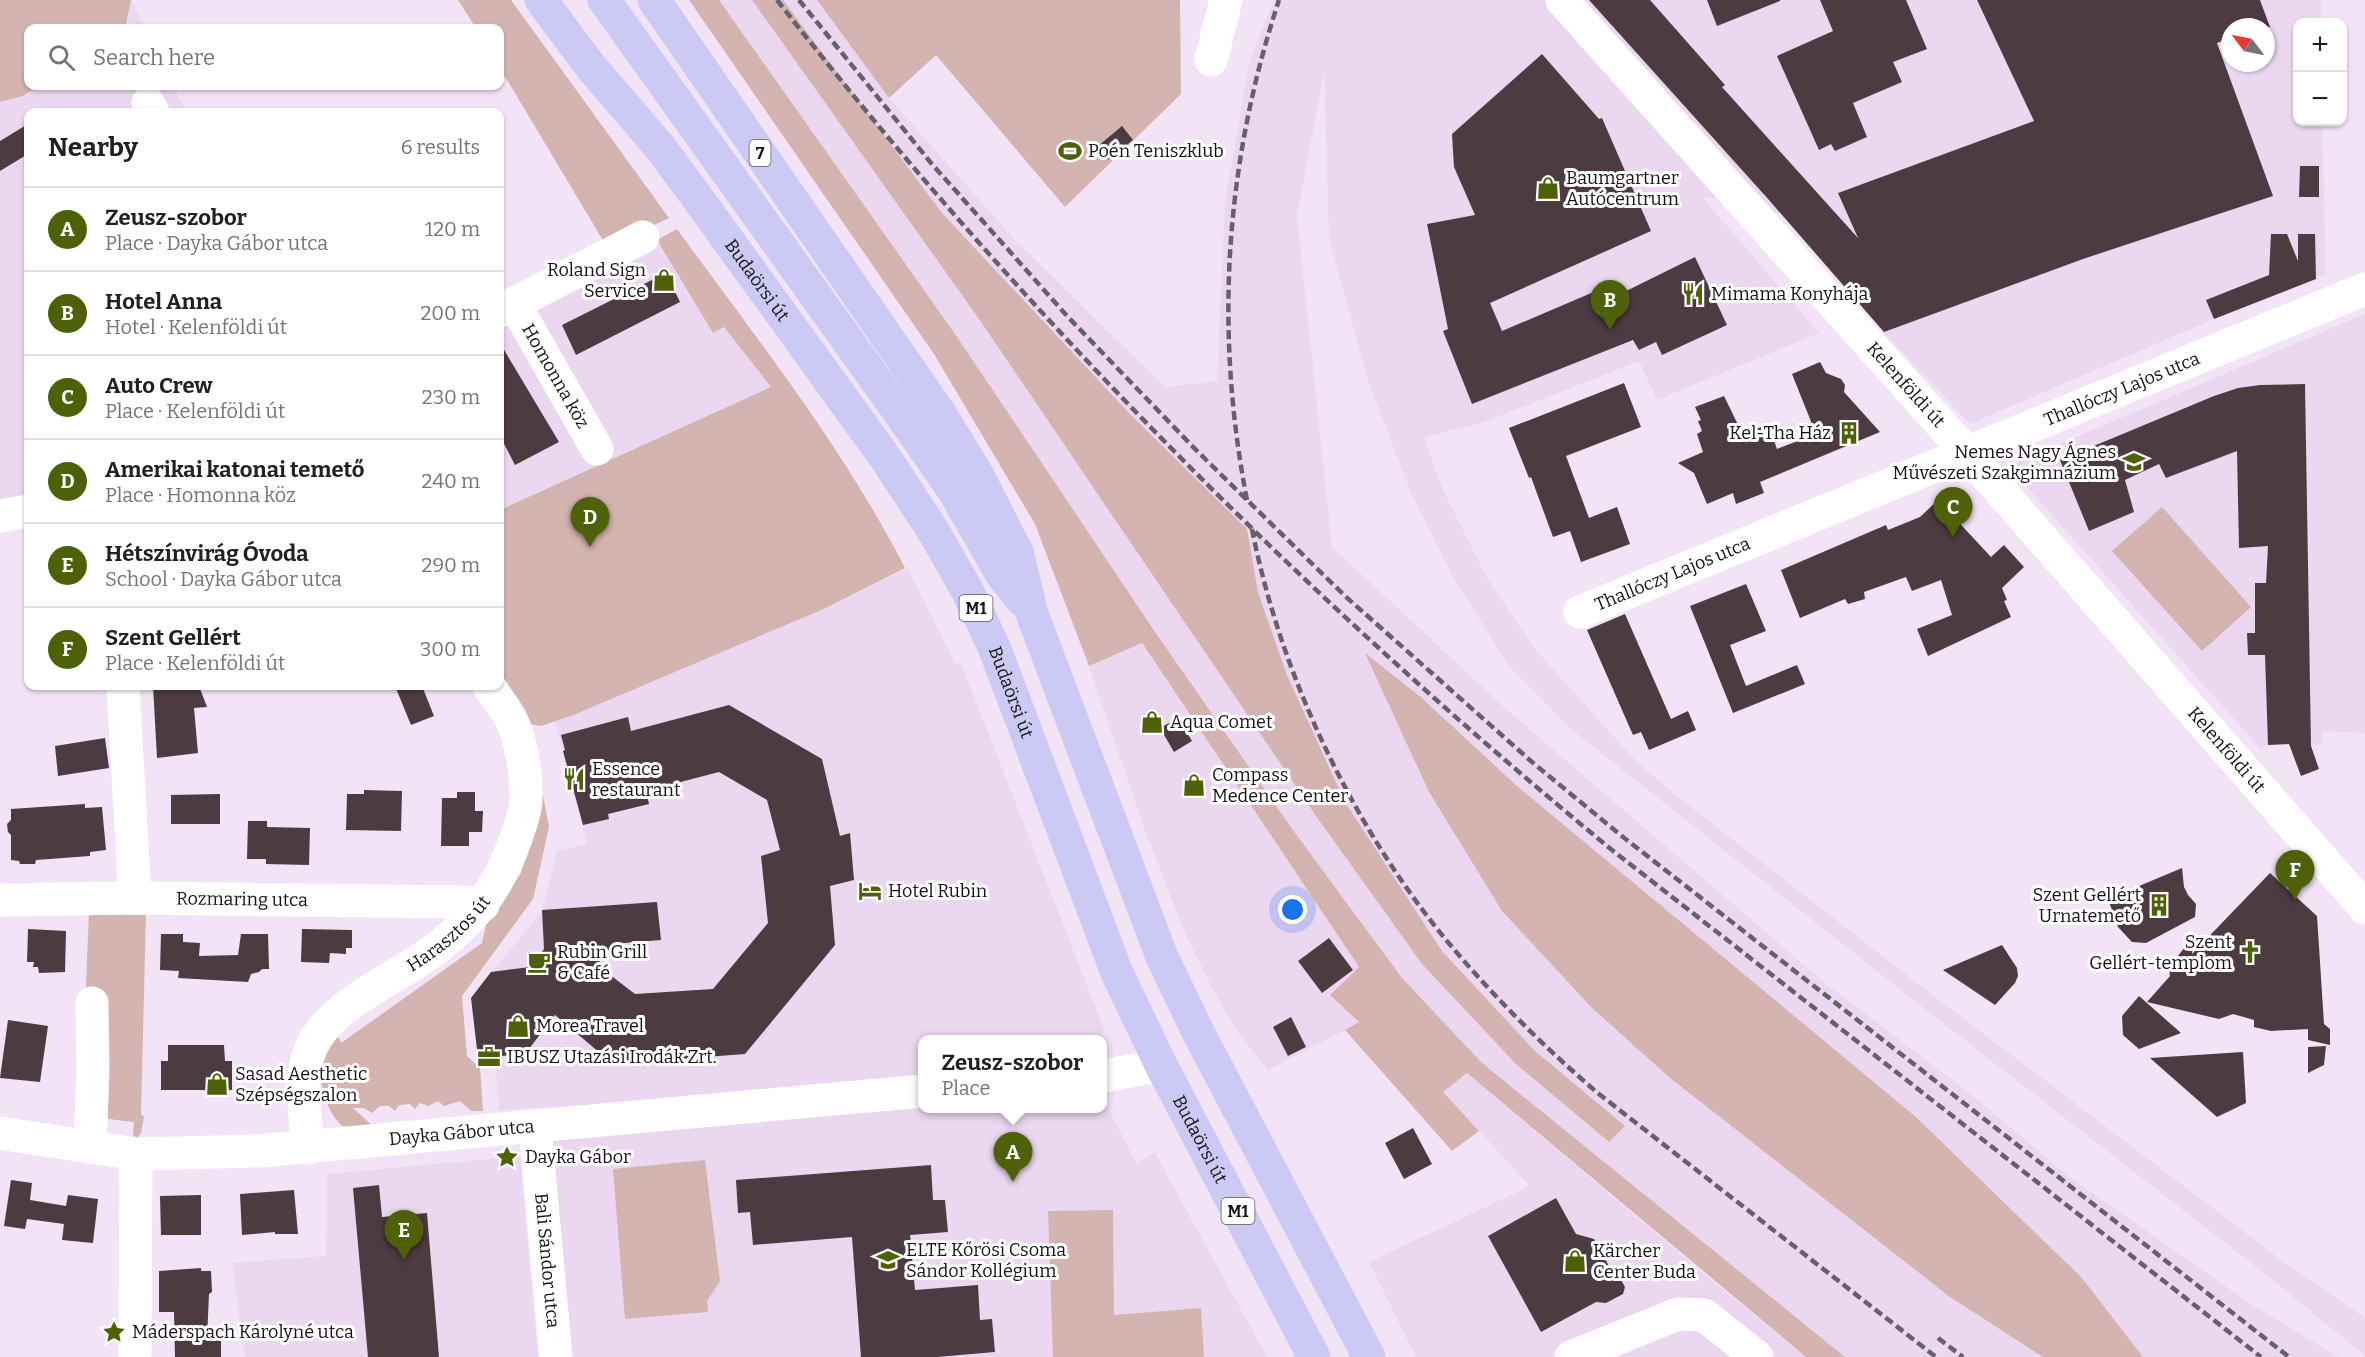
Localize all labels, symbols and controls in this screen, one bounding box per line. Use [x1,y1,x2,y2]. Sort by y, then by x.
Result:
north arrow [2221,18,2275,72]
map controls [2293,18,2347,126]
button: + [2293,18,2347,72]
search box [24,24,504,90]
icon: search [45,41,78,74]
text: Search here [93,44,215,71]
button: − [2293,72,2347,126]
text: Nearby [48,132,138,163]
text: 6 results [401,135,480,159]
sports icon: Poén Teniszklub [1057,138,1083,164]
road number: 7 [750,140,771,166]
place label: Poén Teniszklub [1088,140,1224,162]
place label: Baumgartner Autócentrum [1566,167,1679,210]
shop icon: Baumgartner Autócentrum [1535,175,1561,201]
text: Zeusz-szobor [105,204,247,231]
text: A [60,217,75,241]
text: 120 m [425,217,480,241]
text: Place · Dayka Gábor utca [105,231,328,255]
street label: Budaörsi út [720,235,794,326]
place label: Roland Sign Service [547,259,647,302]
shop icon: Roland Sign Service [651,267,677,293]
pin: B [1590,280,1630,330]
restaurant icon: Mimama Konyhája [1680,281,1706,307]
place label: Mimama Konyhája [1711,283,1869,305]
text: Hotel Anna [105,288,222,315]
text: B [61,301,74,325]
text: 200 m [420,301,480,325]
text: Hotel · Kelenföldi út [105,315,287,339]
street label: Homonna köz [517,320,594,432]
street label: Kelenföldi út [1862,337,1950,432]
street label: Thallóczy Lajos utca [2041,347,2203,431]
text: Auto Crew [105,372,213,399]
text: C [61,385,74,409]
text: 230 m [422,385,480,409]
text: Place · Kelenföldi út [105,399,285,423]
building icon: Kel-Tha Ház [1836,420,1862,446]
place label: Kel-Tha Ház [1729,422,1831,444]
place label: Nemes Nagy Ágnes Művészeti Szakgimnázium [1893,441,2116,484]
school or university icon: Nemes Nagy Ágnes Művészeti Szakgimnázium [2121,449,2147,475]
text: Amerikai katonai temető [105,456,365,483]
text: D [60,469,75,493]
text: 240 m [422,469,480,493]
text: Place · Homonna köz [105,483,296,507]
pin: C [1934,488,1972,537]
pin: D [570,498,610,547]
street label: Thallóczy Lajos utca [1591,532,1754,616]
text: Hétszínvirág Óvoda [105,540,309,567]
text: E [61,553,74,577]
text: 290 m [422,553,480,577]
text: School · Dayka Gábor utca [105,567,342,591]
road number: M1 [960,595,992,621]
text: Szent Gellért [105,624,241,651]
text: F [62,637,73,661]
text: 300 m [420,637,480,661]
street label: Budaörsi út [984,643,1038,742]
text: Place · Kelenföldi út [105,651,285,675]
street label: Kelenföldi út [2183,702,2271,798]
shop icon: Aqua Comet [1139,709,1165,735]
place label: Aqua Comet [1170,711,1273,733]
place label: Essence restaurant [592,758,681,801]
place label: Compass Medence Center [1212,764,1348,807]
restaurant icon: Essence restaurant [561,766,587,792]
shop icon: Compass Medence Center [1181,772,1207,798]
pin: F [2276,850,2314,900]
hotel icon: Hotel Rubin [857,878,883,904]
place label: Hotel Rubin [888,880,988,902]
place label: Szent Gellért Urnatemető [2032,884,2141,927]
street label: Rozmaring utca [176,887,308,911]
street label: Harasztos út [403,891,495,977]
building icon: Szent Gellért Urnatemető [2146,892,2172,918]
your location [1278,895,1307,924]
place label: Szent Gellért-templom [2089,931,2232,974]
church icon: Szent Gellért-templom [2237,939,2263,965]
place label: Rubin Grill & Café [557,941,647,984]
cafe icon: Rubin Grill & Café [526,949,552,975]
shop icon: Morea Travel [505,1013,531,1039]
place label: Morea Travel [536,1015,644,1037]
popup [918,1035,1107,1113]
office icon: IBUSZ Utazási Irodák Zrt. [476,1044,502,1070]
place label: IBUSZ Utazási Irodák Zrt. [507,1046,717,1068]
text: Zeusz-szobor [942,1049,1083,1076]
place label: Sasad Aesthetic Szépségszalon [235,1063,367,1106]
shop icon: Sasad Aesthetic Szépségszalon [204,1071,230,1097]
text: Place [942,1076,990,1100]
street label: Budaörsi út [1168,1092,1232,1187]
street label: Dayka Gábor utca [388,1115,535,1150]
pin: A [994,1132,1032,1182]
place icon: Dayka Gábor [494,1144,520,1170]
place label: Dayka Gábor [525,1146,631,1168]
street label: Bali Sándor utca [530,1192,564,1329]
road number: M1 [1222,1198,1254,1224]
pin: E [384,1210,424,1260]
place label: ELTE Kőrösi Csoma Sándor Kollégium [906,1239,1066,1282]
place label: Kärcher Center Buda [1593,1240,1696,1283]
school or university icon: ELTE Kőrösi Csoma Sándor Kollégium [875,1247,901,1273]
shop icon: Kärcher Center Buda [1562,1248,1588,1274]
place icon: Máderspach Károlyné utca [101,1319,127,1345]
place label: Máderspach Károlyné utca [132,1321,354,1343]

